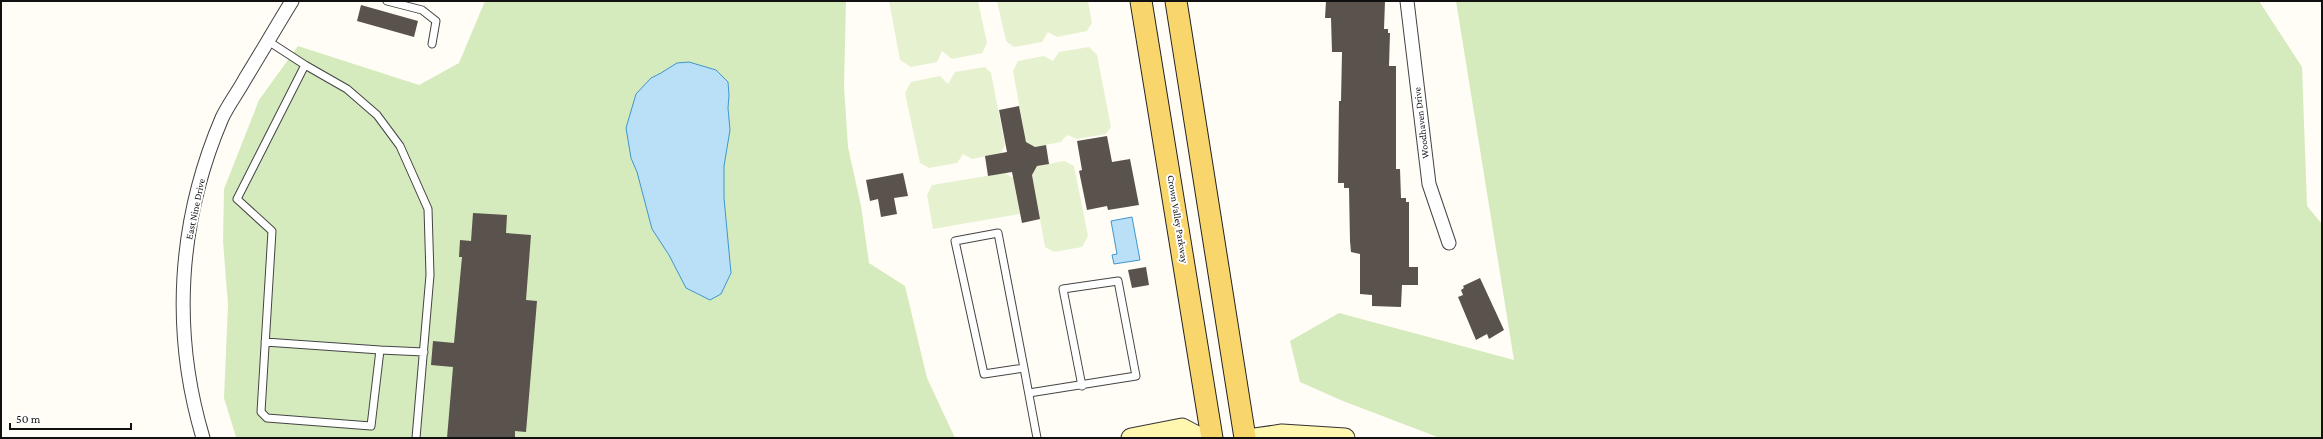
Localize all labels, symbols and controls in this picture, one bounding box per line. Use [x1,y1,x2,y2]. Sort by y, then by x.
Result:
street label: Woodhaven Drive [1411,86,1431,159]
street label: Crown Valley Parkway [1166,174,1190,264]
street label: East Nine Drive [183,177,207,240]
scale bar [10,405,131,431]
text: 50 m [16,412,41,426]

